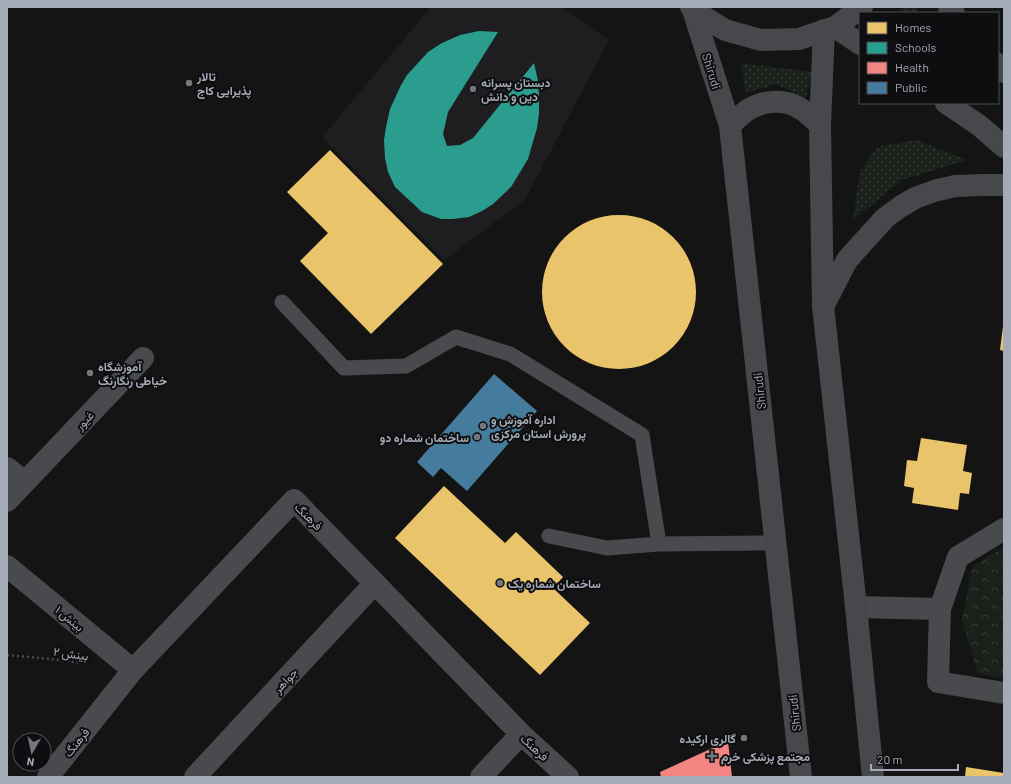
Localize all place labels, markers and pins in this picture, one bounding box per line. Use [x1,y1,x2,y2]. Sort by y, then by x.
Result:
place label: تالار پذیرایی کاج [196,69,252,99]
place label: دبستان پسرانه دین و دانش [481,75,550,105]
marker: تالار پذیرایی کاج [184,78,194,88]
marker: دبستان پسرانه دین و دانش [468,84,478,94]
place label: آموزشگاه خیاطی رنگارنگ [98,359,167,389]
marker: آموزشگاه خیاطی رنگارنگ [85,368,95,378]
place label: اداره آموزش و پرورش استان مرکزی [491,412,586,442]
marker: اداره آموزش و پرورش استان مرکزی [478,421,488,431]
place label: ساختمان شماره دو [380,430,469,446]
marker: ساختمان شماره دو [472,432,482,442]
place label: ساختمان شماره یک [508,576,601,592]
marker: ساختمان شماره یک [495,578,505,588]
place label: گالری ارکیده [679,731,737,747]
marker: گالری ارکیده [739,733,749,743]
place label: مجتمع پزشکی خرم [721,749,811,765]
marker: مجتمع پزشکی خرم [706,750,718,762]

